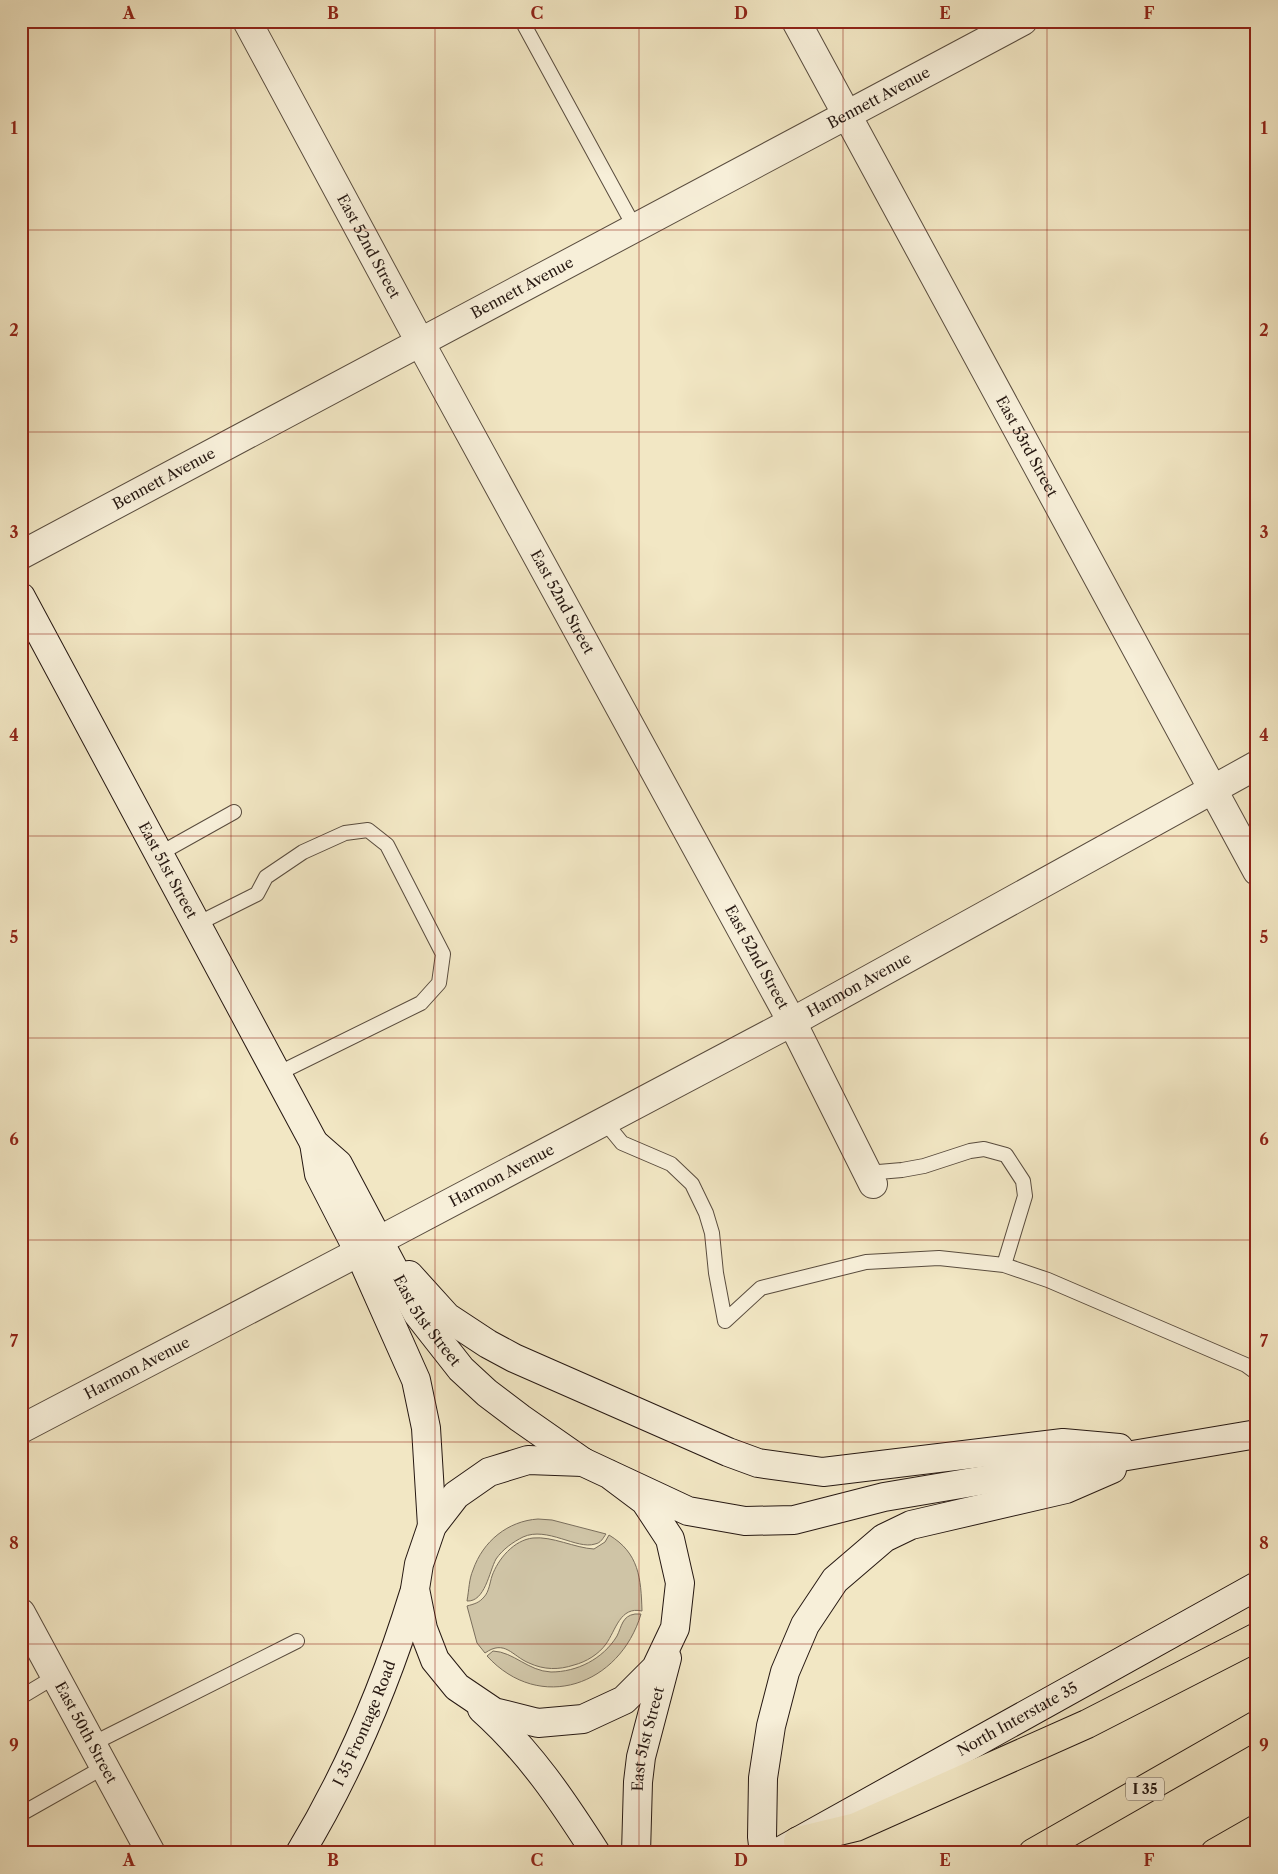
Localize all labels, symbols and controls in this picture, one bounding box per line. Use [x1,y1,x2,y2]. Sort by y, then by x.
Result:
text: A [122,3,136,23]
text: B [327,3,339,23]
text: C [531,3,543,23]
text: D [734,3,748,23]
text: E [939,3,951,23]
text: F [1144,3,1155,23]
street label: Bennett Avenue [824,62,933,132]
text: 1 [10,118,18,138]
text: 1 [1260,118,1268,138]
street label: East 52nd Street [333,191,405,302]
street label: Bennett Avenue [468,252,577,322]
text: 2 [9,320,19,340]
text: 2 [1259,320,1269,340]
street label: East 53rd Street [992,392,1063,501]
street label: Bennett Avenue [109,443,218,513]
text: 3 [9,522,19,542]
text: 3 [1259,522,1269,542]
street label: East 52nd Street [527,546,599,658]
text: 4 [9,725,19,745]
text: 4 [1259,725,1269,745]
street label: East 51st Street [134,818,202,922]
street label: East 52nd Street [721,902,794,1013]
text: 5 [10,927,19,947]
text: 5 [1260,927,1269,947]
street label: Harmon Avenue [803,948,914,1021]
text: 6 [9,1129,19,1149]
text: 6 [1259,1129,1269,1149]
street label: Harmon Avenue [446,1140,557,1211]
street label: East 51st Street [390,1272,466,1370]
text: 7 [10,1331,19,1351]
text: 7 [1260,1331,1269,1351]
street label: Harmon Avenue [81,1332,193,1403]
text: 8 [9,1533,19,1553]
text: 8 [1259,1533,1269,1553]
street label: I 35 Frontage Road [329,1658,399,1789]
street label: East 50th Street [51,1678,122,1787]
street label: North Interstate 35 [953,1678,1081,1760]
street label: East 51st Street [628,1684,668,1792]
text: 9 [9,1735,19,1755]
text: 9 [1259,1735,1269,1755]
road number: I 35 [1126,1778,1164,1800]
text: A [122,1850,136,1870]
text: B [327,1850,339,1870]
text: C [531,1850,543,1870]
text: D [734,1850,748,1870]
text: E [939,1850,951,1870]
text: F [1144,1850,1155,1870]

